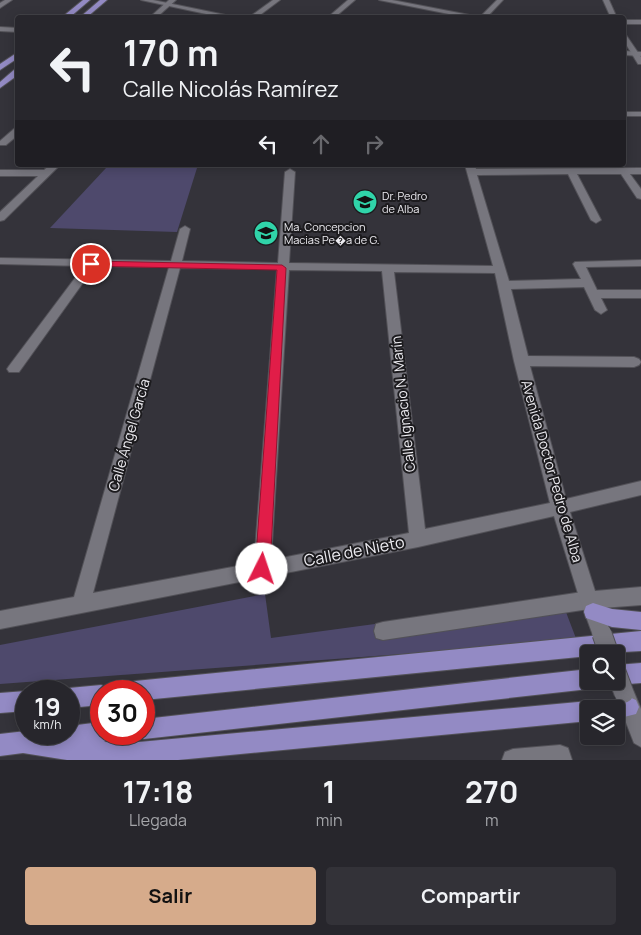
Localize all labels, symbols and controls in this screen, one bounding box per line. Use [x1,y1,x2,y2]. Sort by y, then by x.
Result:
text: 170 m [123,29,219,77]
icon: left [40,35,105,100]
text: Calle Nicolás Ramírez [123,74,339,104]
icon: left [254,130,282,158]
icon: ahead [307,130,335,158]
icon: right [360,130,388,158]
place label: Dr. Pedro de Alba [382,188,428,216]
school or university icon: Dr. Pedro de Alba [352,189,378,215]
place label: Ma. Concepcion Macias Pe�a de G. [284,219,379,247]
school or university icon: Ma. Concepcion Macias Pe�a de G. [253,220,279,246]
pin [70,243,112,285]
icon: arrive [77,250,105,278]
street label: Calle Ignacio N. Marín [386,335,419,473]
street label: Calle Ángel García [103,376,154,493]
street label: Avenida Doctor Pedro de Alba [517,377,588,564]
street label: Calle de Nieto [302,530,406,572]
position arrow [235,542,287,594]
map controls [580,645,625,745]
button: search [580,645,625,690]
speed limit sign: 30 [90,680,155,745]
text: 19 [34,689,61,724]
button: layers [580,700,625,745]
text: km/h [34,716,61,733]
text: 17:18 [122,771,193,812]
text: 1 [323,771,336,812]
text: 270 [465,771,519,812]
text: Llegada [129,809,187,831]
text: min [316,809,343,831]
text: m [485,809,499,831]
button: Salir [25,867,316,925]
button: Compartir [326,867,616,925]

